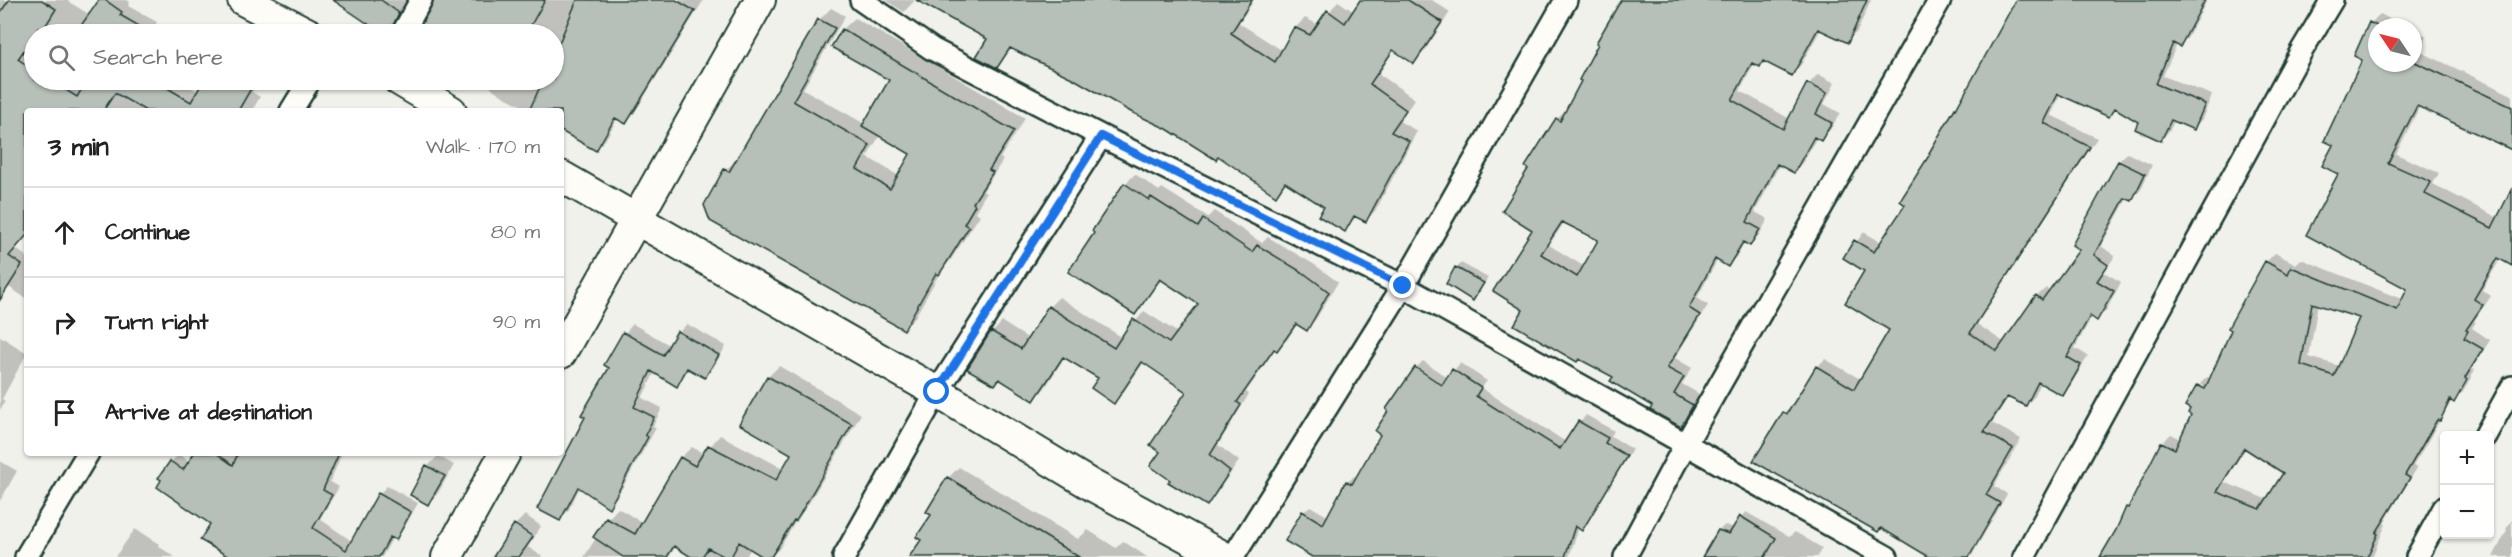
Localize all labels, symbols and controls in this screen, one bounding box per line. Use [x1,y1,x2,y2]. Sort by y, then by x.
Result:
north arrow [2368,18,2422,72]
search box [24,24,564,90]
icon: search [45,41,78,74]
text: Search here [93,42,223,73]
text: 3 min [48,129,109,165]
text: Walk · 170 m [426,133,540,161]
icon: ahead [48,216,81,249]
text: Continue [105,217,190,248]
text: 80 m [491,218,540,246]
route end [1389,272,1415,298]
icon: right [48,306,81,339]
text: Turn right [105,307,208,338]
text: 90 m [492,308,540,336]
route start [923,378,949,404]
icon: arrive [48,396,81,429]
text: Arrive at destination [105,397,312,428]
map controls [2440,431,2494,539]
button: + [2440,431,2494,485]
button: − [2440,485,2494,539]

